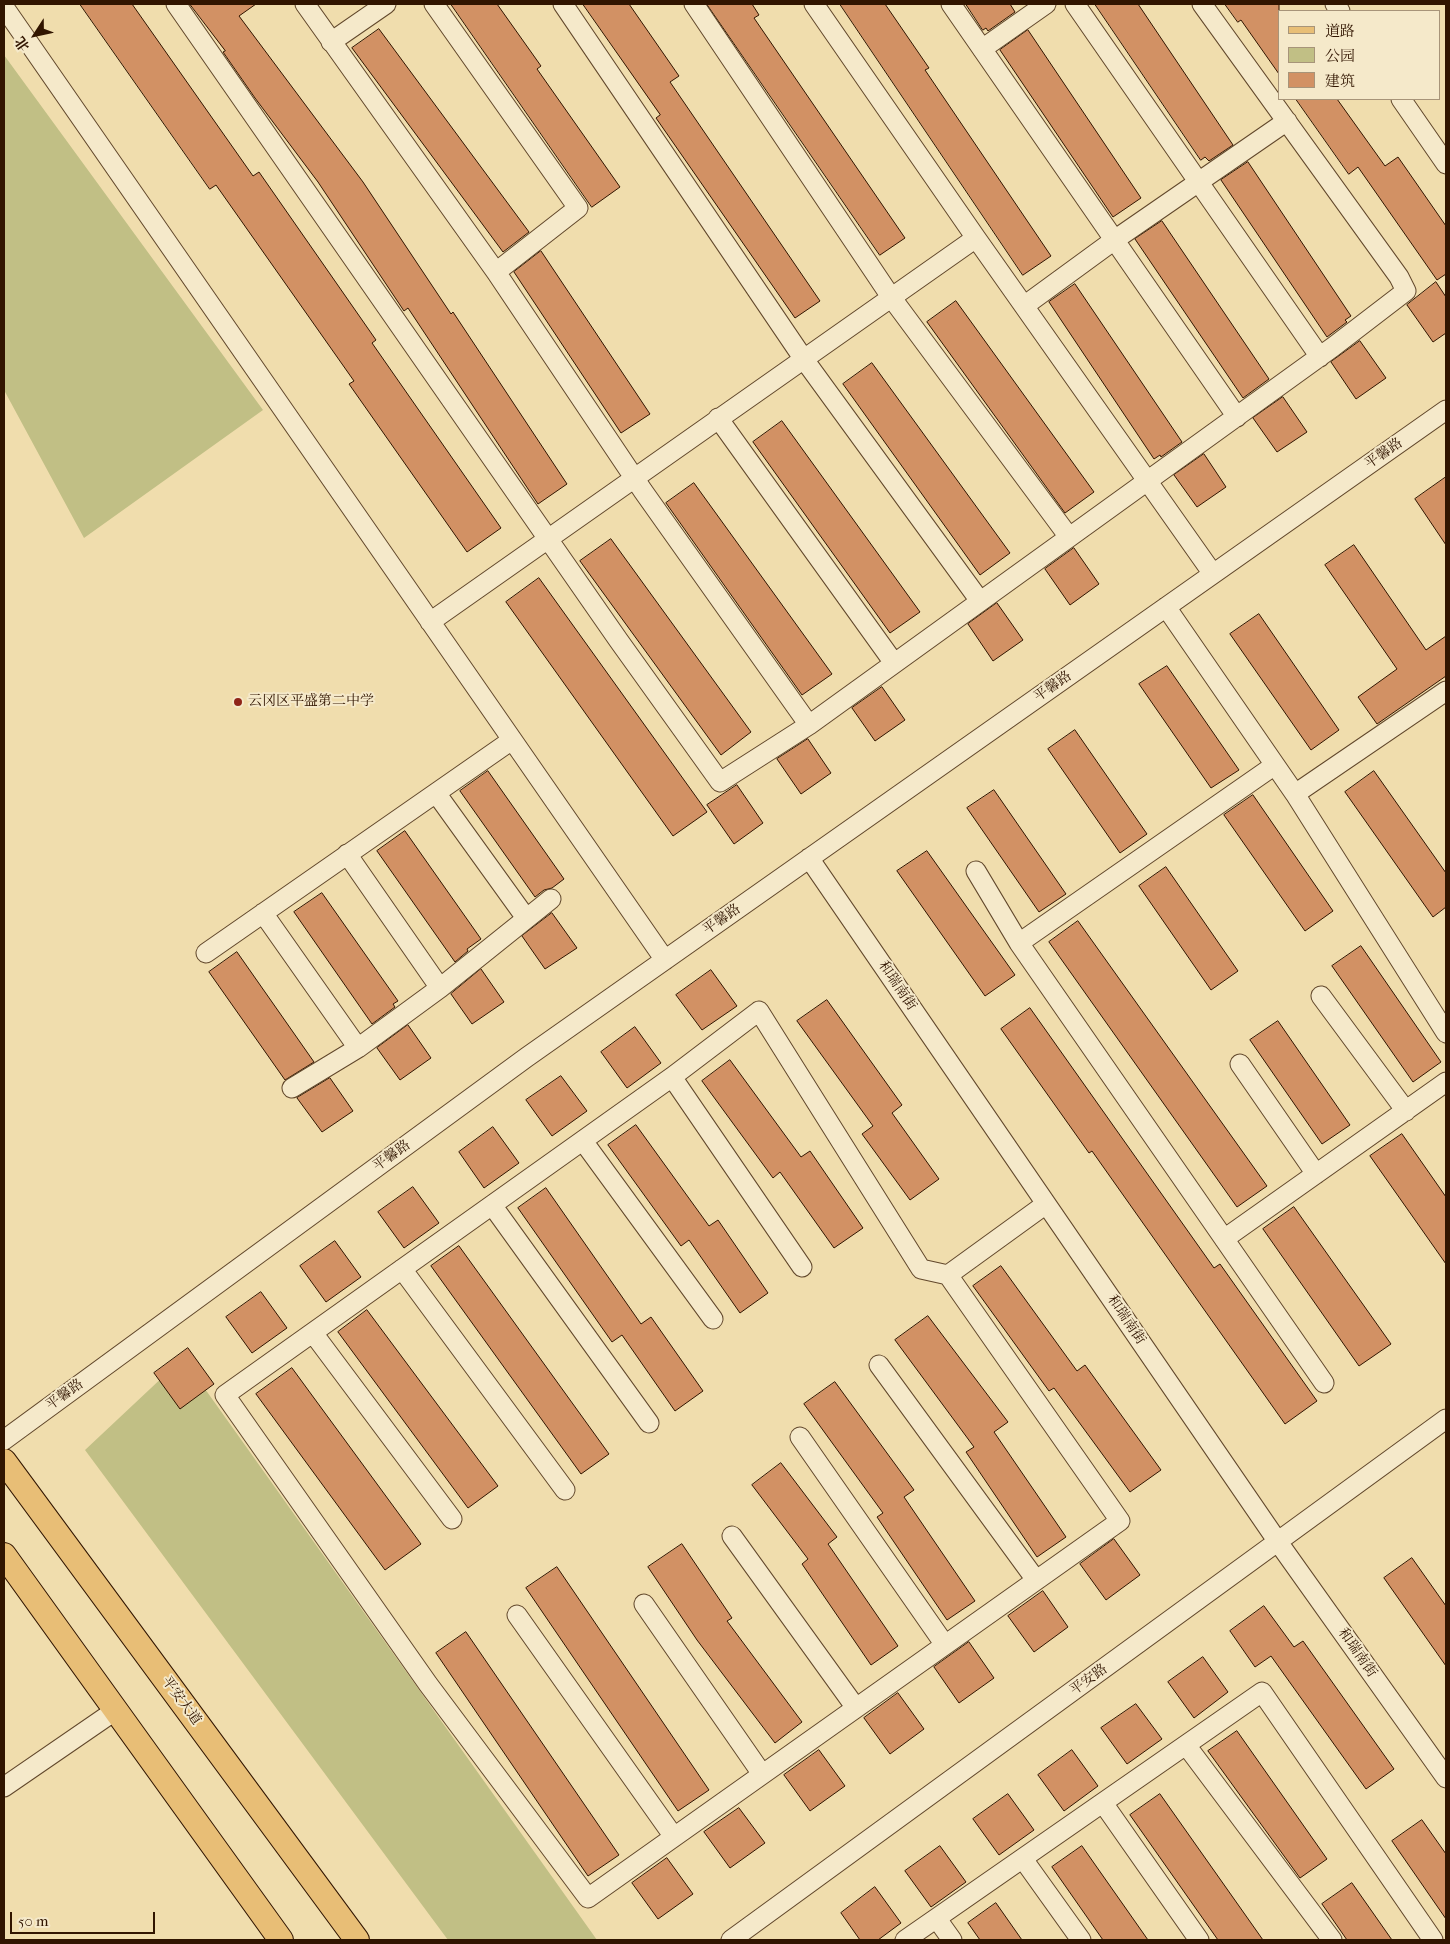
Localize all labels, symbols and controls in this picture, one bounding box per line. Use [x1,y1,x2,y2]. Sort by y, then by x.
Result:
north arrow [10,10,60,60]
legend [1278,10,1440,100]
text: 道路 [1325,22,1355,40]
text: 北 [11,33,33,54]
text: 公园 [1325,47,1355,65]
text: 建筑 [1325,72,1355,90]
street label: 平馨路 [1362,435,1406,473]
street label: 平馨路 [1031,668,1075,706]
place label: 云冈区平盛第二中学 [248,694,374,710]
marker: 云冈区平盛第二中学 [232,696,244,708]
street label: 平馨路 [700,901,744,939]
street label: 和瑞南街 [874,958,920,1014]
street label: 平馨路 [370,1137,414,1175]
street label: 和瑞南街 [1103,1292,1149,1348]
street label: 平馨路 [43,1376,87,1414]
street label: 和瑞南街 [1334,1625,1380,1681]
street label: 平安路 [1067,1661,1111,1699]
street label: 平安大道 [158,1673,204,1729]
scale bar [12,1902,158,1934]
text: 50 m [18,1912,48,1930]

